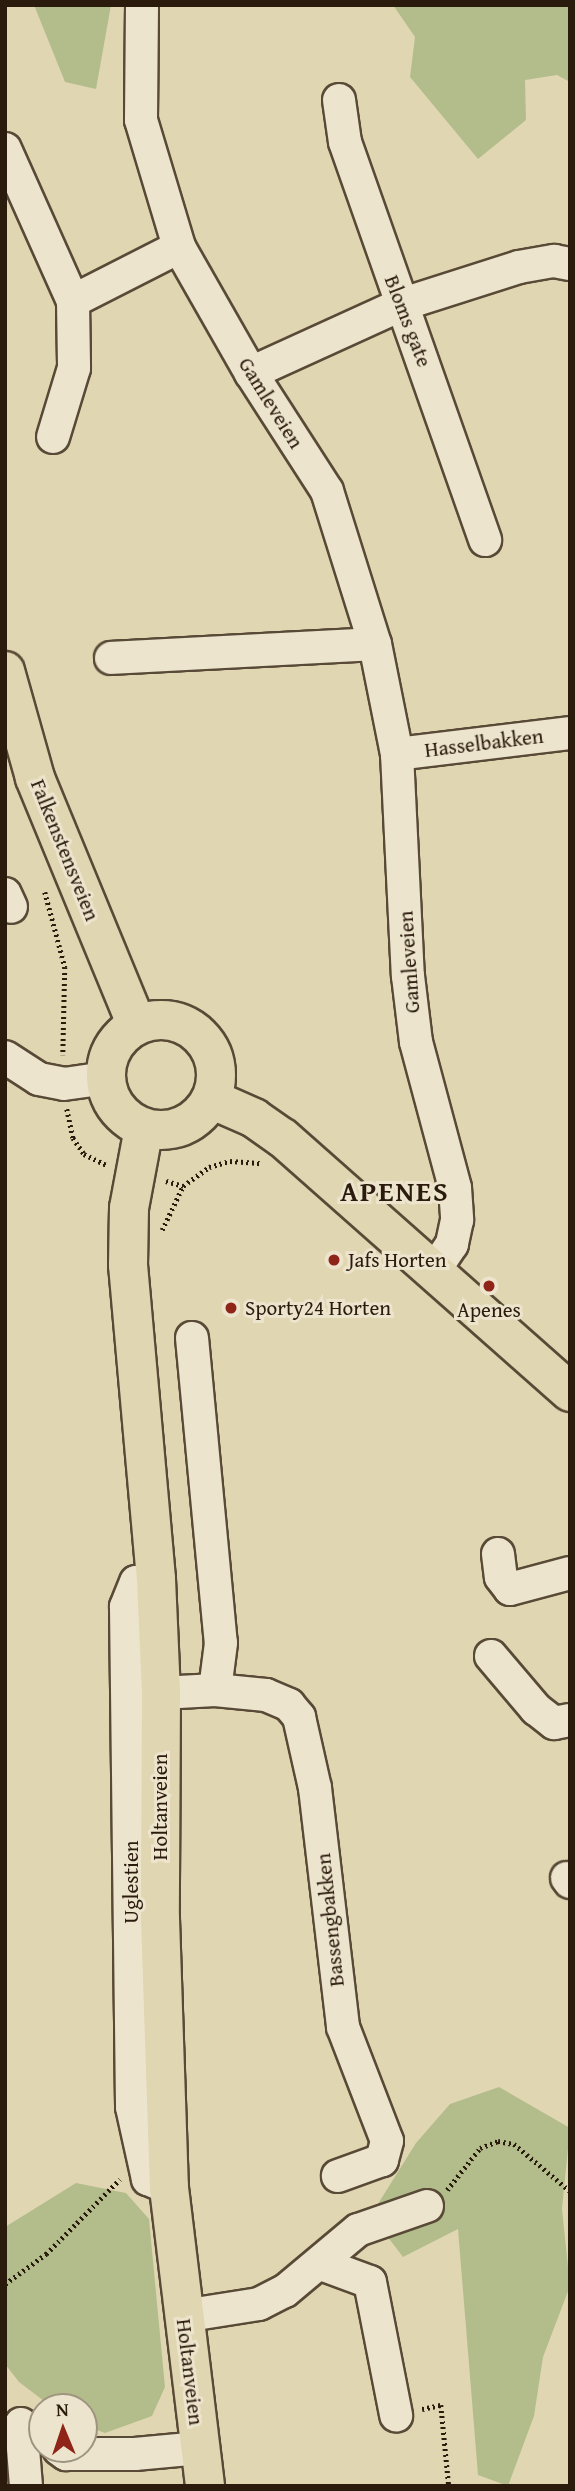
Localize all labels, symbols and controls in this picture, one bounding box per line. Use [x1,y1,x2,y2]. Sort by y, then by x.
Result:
street label: Bloms gate [379,272,437,370]
street label: Gamleveien [233,353,309,453]
street label: Hasselbakken [423,723,545,763]
street label: Falkenstensveien [25,776,105,924]
street label: Gamleveien [393,910,425,1014]
district label: APENES [341,1174,449,1208]
place label: Jafs Horten [348,1247,447,1273]
marker: Jafs Horten [326,1252,342,1268]
marker: Apenes [481,1278,497,1294]
place label: Sporty24 Horten [245,1295,391,1321]
place label: Apenes [457,1297,521,1323]
marker: Sporty24 Horten [223,1300,239,1316]
street label: Holtanveien [147,1753,173,1861]
street label: Uglestien [118,1840,144,1924]
street label: Bassengbakken [310,1852,350,1988]
street label: Holtanveien [171,2317,209,2427]
north arrow [28,2393,98,2463]
text: N [55,2395,69,2423]

